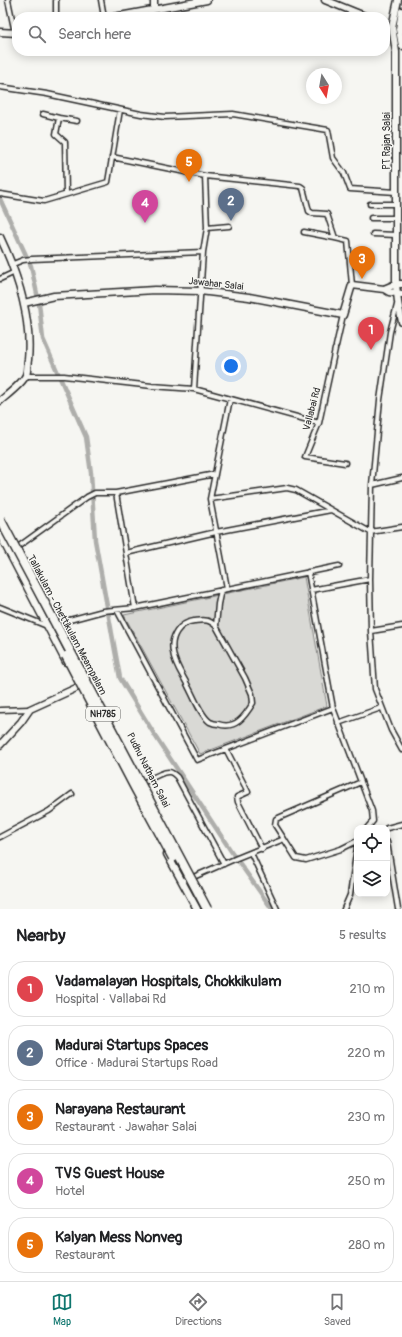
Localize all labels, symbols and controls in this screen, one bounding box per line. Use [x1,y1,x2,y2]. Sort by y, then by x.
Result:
search box [12,12,390,56]
icon: search [26,23,48,45]
text: Search here [58,25,131,44]
north arrow [306,68,342,104]
street label: PT Rajan Salai [381,112,393,170]
pin: 5 [176,149,202,182]
pin: 2 [218,188,244,221]
pin: 4 [132,190,158,223]
pin: 3 [349,246,375,279]
street label: Jawahar Salai [188,275,244,293]
pin: 1 [358,317,384,350]
your location [221,356,241,376]
street label: Vallabai Rd [300,386,324,432]
street label: Tallakulam - Chettikulam Meampalam [25,553,109,697]
road number: NH785 [86,707,120,721]
street label: Pudhu Natham Salai [124,731,172,810]
map controls [354,825,390,897]
button: locate [354,825,390,861]
button: layers [354,861,390,897]
text: Nearby [16,925,65,946]
text: 5 results [339,927,386,943]
text: Vadamalayan Hospitals, Chokkikulam [55,972,282,991]
text: 1 [27,981,33,997]
text: 210 m [349,981,385,997]
text: Hospital · Vallabai Rd [55,991,166,1007]
text: Madurai Startups Spaces [55,1036,208,1055]
text: 2 [26,1045,34,1061]
text: 220 m [347,1045,385,1061]
text: Office · Madurai Startups Road [55,1055,218,1071]
text: Narayana Restaurant [55,1100,185,1119]
text: 3 [26,1109,34,1125]
text: 230 m [348,1109,385,1125]
text: Restaurant · Jawahar Salai [55,1119,197,1135]
text: TVS Guest House [55,1164,164,1183]
text: 4 [26,1173,34,1189]
text: 250 m [347,1173,385,1189]
text: Hotel [55,1183,85,1199]
text: Kalyan Mess Nonveg [55,1228,182,1247]
text: 5 [26,1237,34,1253]
text: 280 m [348,1237,385,1253]
text: Restaurant [55,1247,115,1263]
tab: Map [51,1291,73,1328]
tab: Directions [175,1291,222,1328]
tab: Saved [324,1291,351,1328]

